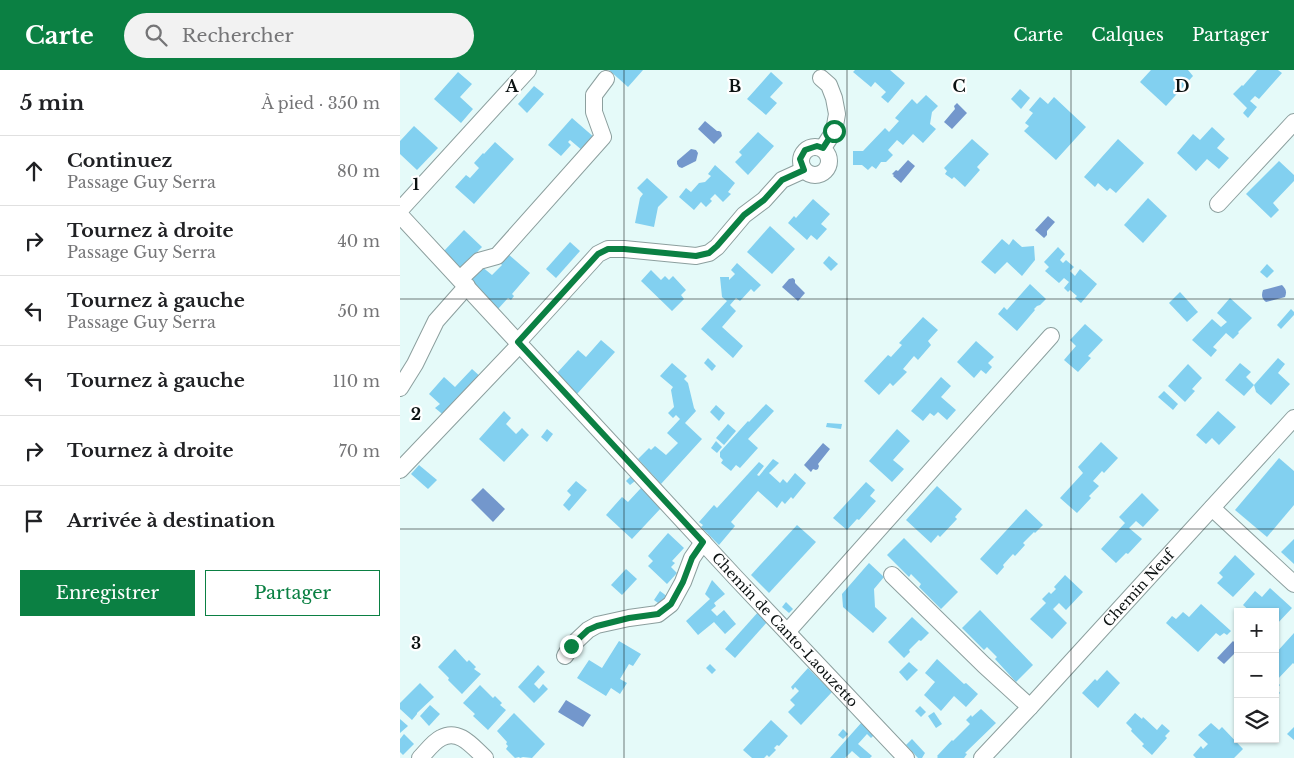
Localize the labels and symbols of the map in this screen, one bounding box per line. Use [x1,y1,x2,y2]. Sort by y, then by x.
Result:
text: A [505,76,520,96]
text: B [729,76,742,96]
text: C [952,76,966,96]
text: D [1175,76,1189,96]
route start [823,120,846,143]
text: 1 [413,174,420,194]
text: 2 [411,404,421,424]
street label: Chemin Neuf [1099,544,1180,630]
street label: Chemin de Canto-Laouzetto [708,549,862,711]
text: 3 [411,633,421,653]
route end [560,635,583,658]

